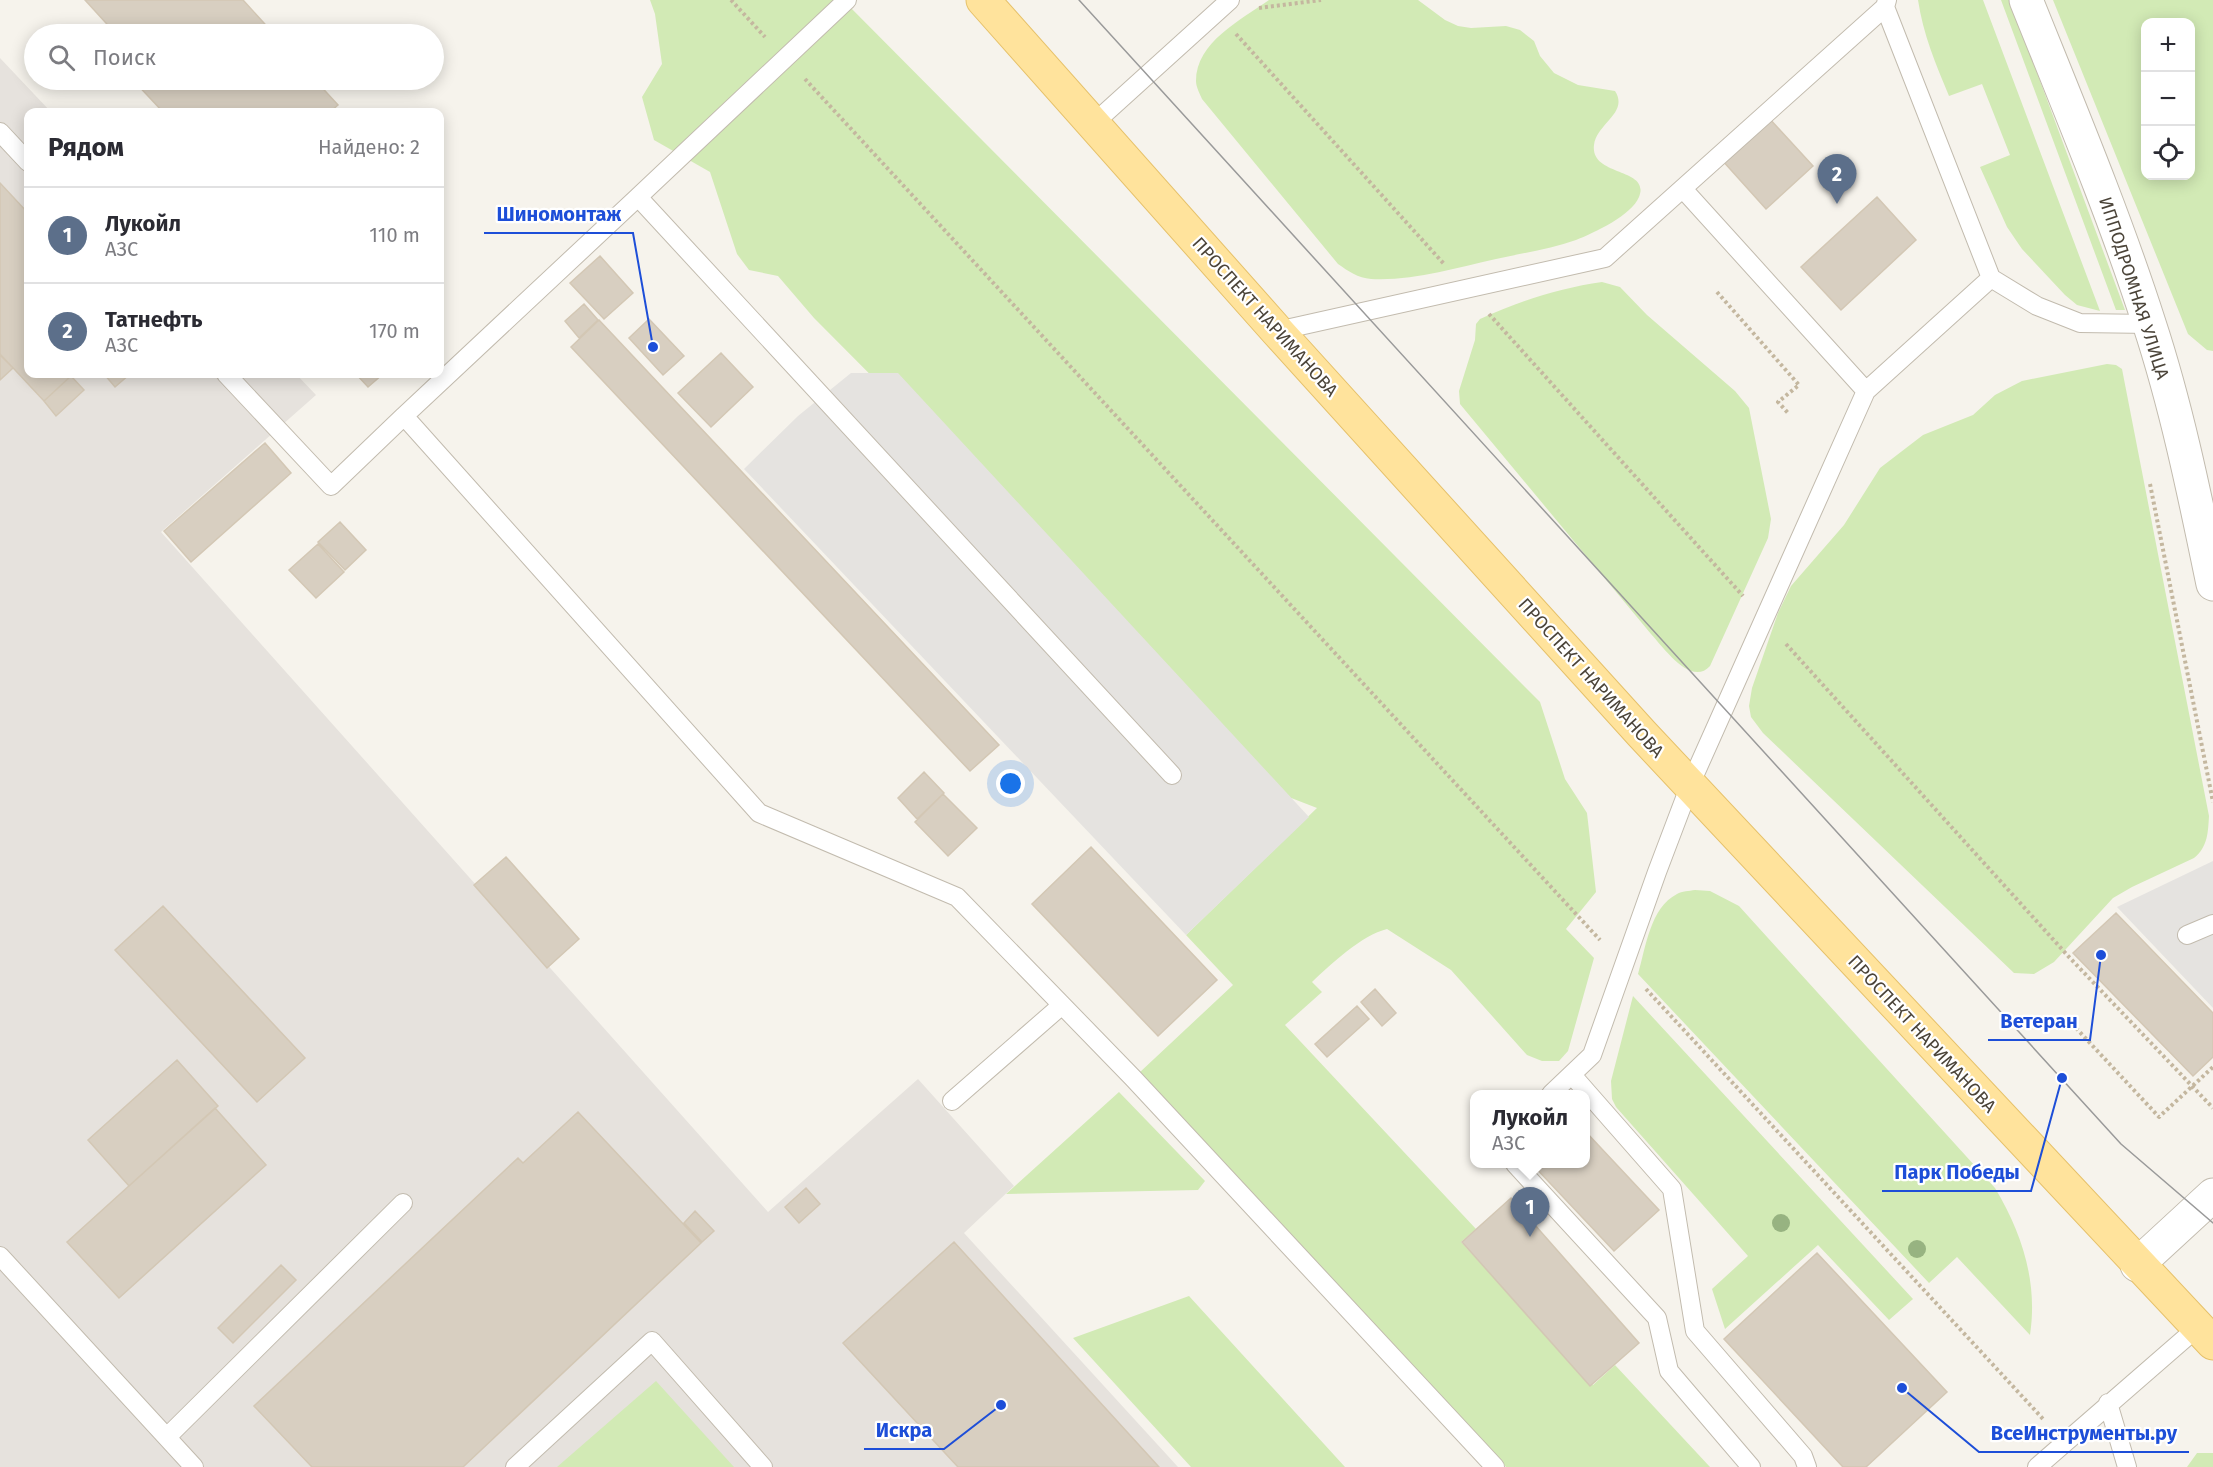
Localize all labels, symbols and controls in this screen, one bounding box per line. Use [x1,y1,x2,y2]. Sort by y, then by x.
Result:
map controls [2141,18,2195,180]
button: + [2141,18,2195,72]
search box [24,24,444,90]
icon: search [45,41,78,74]
text: Поиск [93,44,156,71]
button: − [2141,72,2195,126]
button: locate [2141,126,2195,180]
text: Рядом [48,132,124,163]
text: Найдено: 2 [318,135,420,159]
pin: 2 [1818,154,1856,204]
street label: ИППОДРОМНАЯ УЛИЦА [2094,194,2174,383]
callout: Шиномонтаж [484,195,633,233]
text: Шиномонтаж [497,202,622,226]
text: Лукойл [105,210,181,237]
text: 1 [63,223,72,247]
text: 110 m [369,223,420,247]
street label: ПРОСПЕКТ НАРИМАНОВА [1188,233,1343,402]
text: АЗС [105,237,138,261]
text: Татнефть [105,306,203,333]
text: 2 [62,319,73,343]
text: 170 m [369,319,420,343]
text: АЗС [105,333,138,357]
street label: ПРОСПЕКТ НАРИМАНОВА [1514,594,1669,763]
your location [996,769,1025,798]
street label: ПРОСПЕКТ НАРИМАНОВА [1843,951,2001,1118]
callout: Ветеран [1988,1002,2090,1040]
text: Ветеран [2000,1009,2078,1033]
popup [1470,1090,1590,1168]
text: Лукойл [1492,1104,1568,1131]
text: АЗС [1492,1131,1525,1155]
callout: Парк Победы [1882,1153,2031,1191]
text: Парк Победы [1894,1160,2020,1184]
pin: 1 [1510,1188,1550,1237]
callout: Искра [864,1411,944,1449]
callout: ВсеИнструменты.ру [1979,1414,2189,1452]
text: Искра [876,1418,932,1442]
text: ВсеИнструменты.ру [1991,1421,2178,1445]

